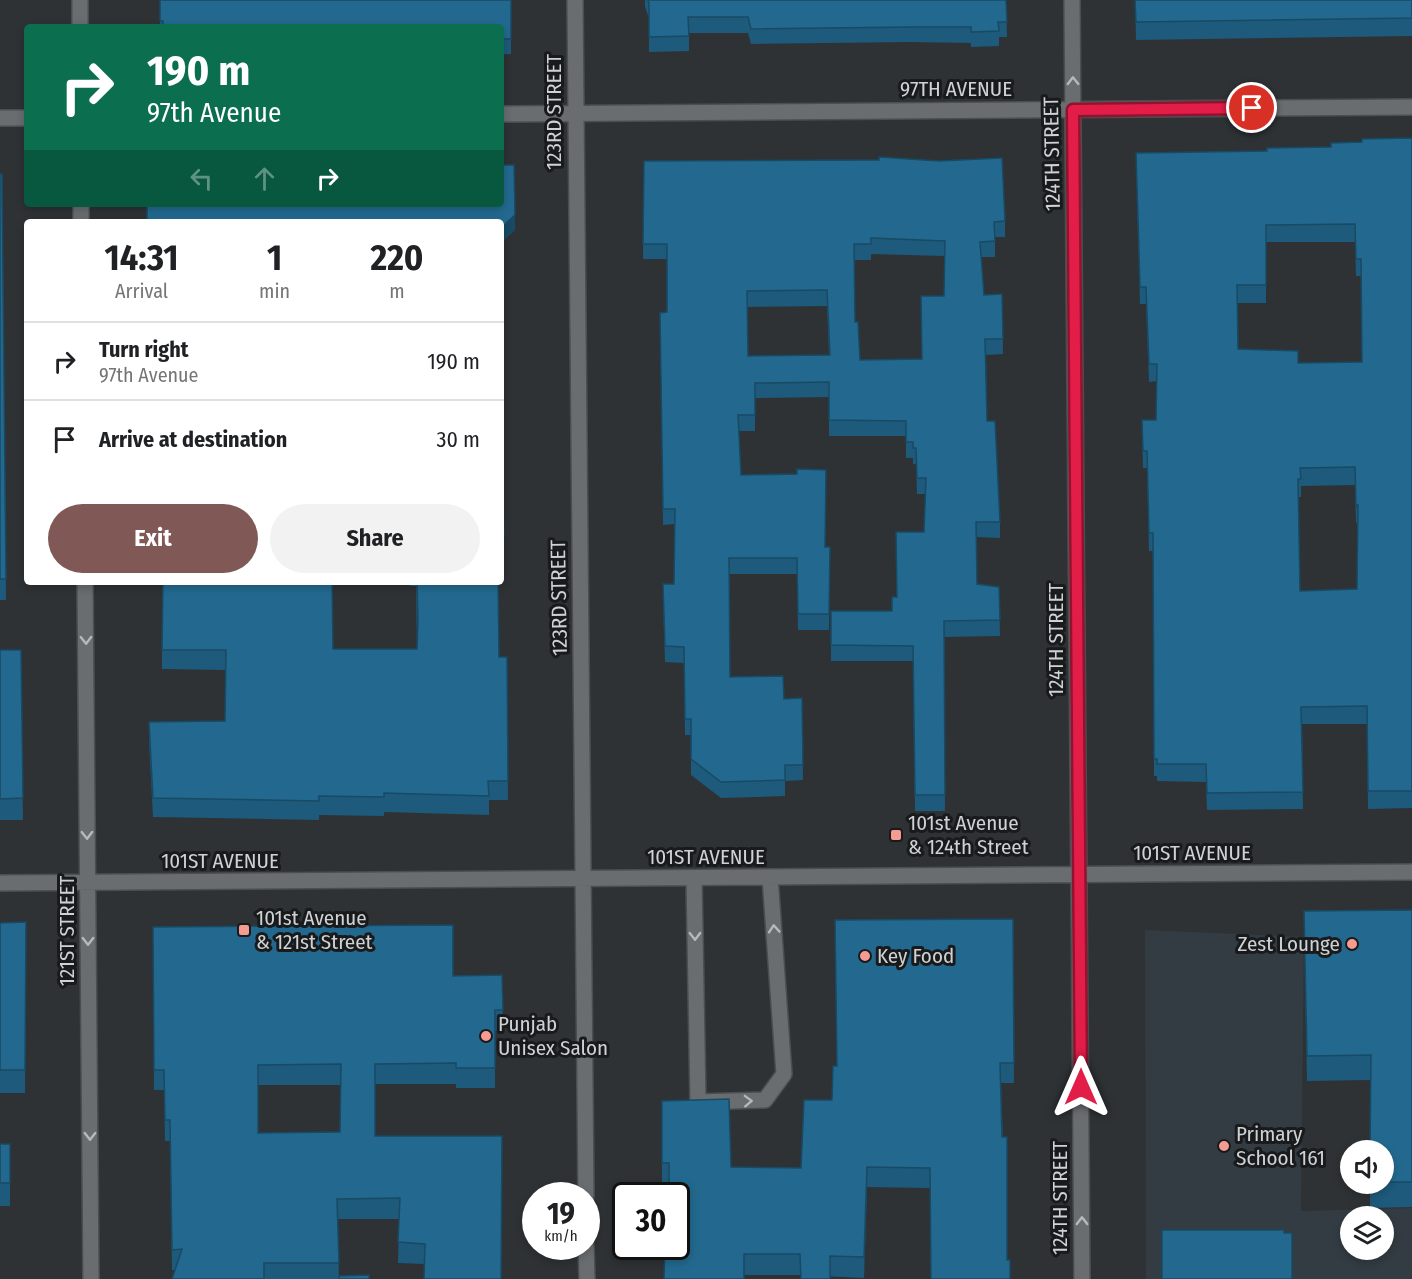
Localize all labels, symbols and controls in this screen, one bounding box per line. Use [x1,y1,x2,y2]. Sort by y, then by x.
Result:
text: 190 m [147,46,250,96]
icon: right [48,48,126,126]
street label: 123RD STREET [541,54,567,170]
street label: 97TH AVENUE [900,76,1012,102]
one-way arrow [1067,77,1079,86]
pin [1226,82,1277,133]
icon: arrive [1235,91,1268,124]
street label: 124TH STREET [1038,96,1066,211]
text: 97th Avenue [147,97,281,129]
icon: left [185,162,218,195]
icon: ahead [248,162,281,195]
icon: right [311,162,344,195]
text: 14:31 [104,236,179,280]
text: 1 [267,236,282,280]
text: 220 [371,236,424,280]
text: Arrival [115,279,168,303]
text: min [259,279,290,303]
text: m [389,279,405,303]
text: Turn right [99,336,188,363]
icon: right [48,345,81,378]
text: 190 m [427,348,480,375]
text: 97th Avenue [99,363,198,387]
icon: arrive [48,423,81,456]
text: Arrive at destination [99,426,287,453]
text: 30 m [437,426,480,453]
button: Exit [48,504,258,573]
button: Share [270,504,480,573]
street label: 123RD STREET [545,540,573,656]
street label: 124TH STREET [1043,583,1069,697]
one-way arrow [79,636,92,645]
place label: 101st Avenue & 124th Street [908,810,1029,860]
marker: 101st Avenue & 124th Street [889,828,903,842]
one-way arrow [81,831,94,840]
street label: 101ST AVENUE [1133,840,1251,866]
street label: 101ST AVENUE [647,844,765,870]
street label: 101ST AVENUE [161,848,279,874]
street label: 121ST STREET [54,876,80,986]
place label: 101st Avenue & 121st Street [256,905,373,955]
marker: 101st Avenue & 121st Street [237,923,251,937]
one-way arrow [768,924,781,933]
place label: Zest Lounge [1238,931,1340,957]
one-way arrow [689,932,701,941]
one-way arrow [82,937,94,946]
marker: Zest Lounge [1345,937,1359,951]
place label: Key Food [877,943,954,969]
marker: Key Food [858,949,872,963]
place label: Punjab Unisex Salon [498,1011,608,1061]
marker: Punjab Unisex Salon [479,1029,493,1043]
position arrow [1049,1055,1113,1119]
one-way arrow [744,1095,753,1107]
place label: Primary School 161 [1236,1121,1325,1171]
one-way arrow [84,1132,96,1141]
marker: Primary School 161 [1217,1139,1231,1153]
map controls [1340,1140,1394,1260]
button: sound [1340,1140,1394,1194]
street label: 124TH STREET [1047,1141,1073,1255]
speed limit sign: 30 [612,1182,690,1260]
text: 19 [547,1196,575,1232]
button: layers [1340,1206,1394,1260]
one-way arrow [1075,1216,1088,1225]
text: km/h [544,1227,578,1245]

